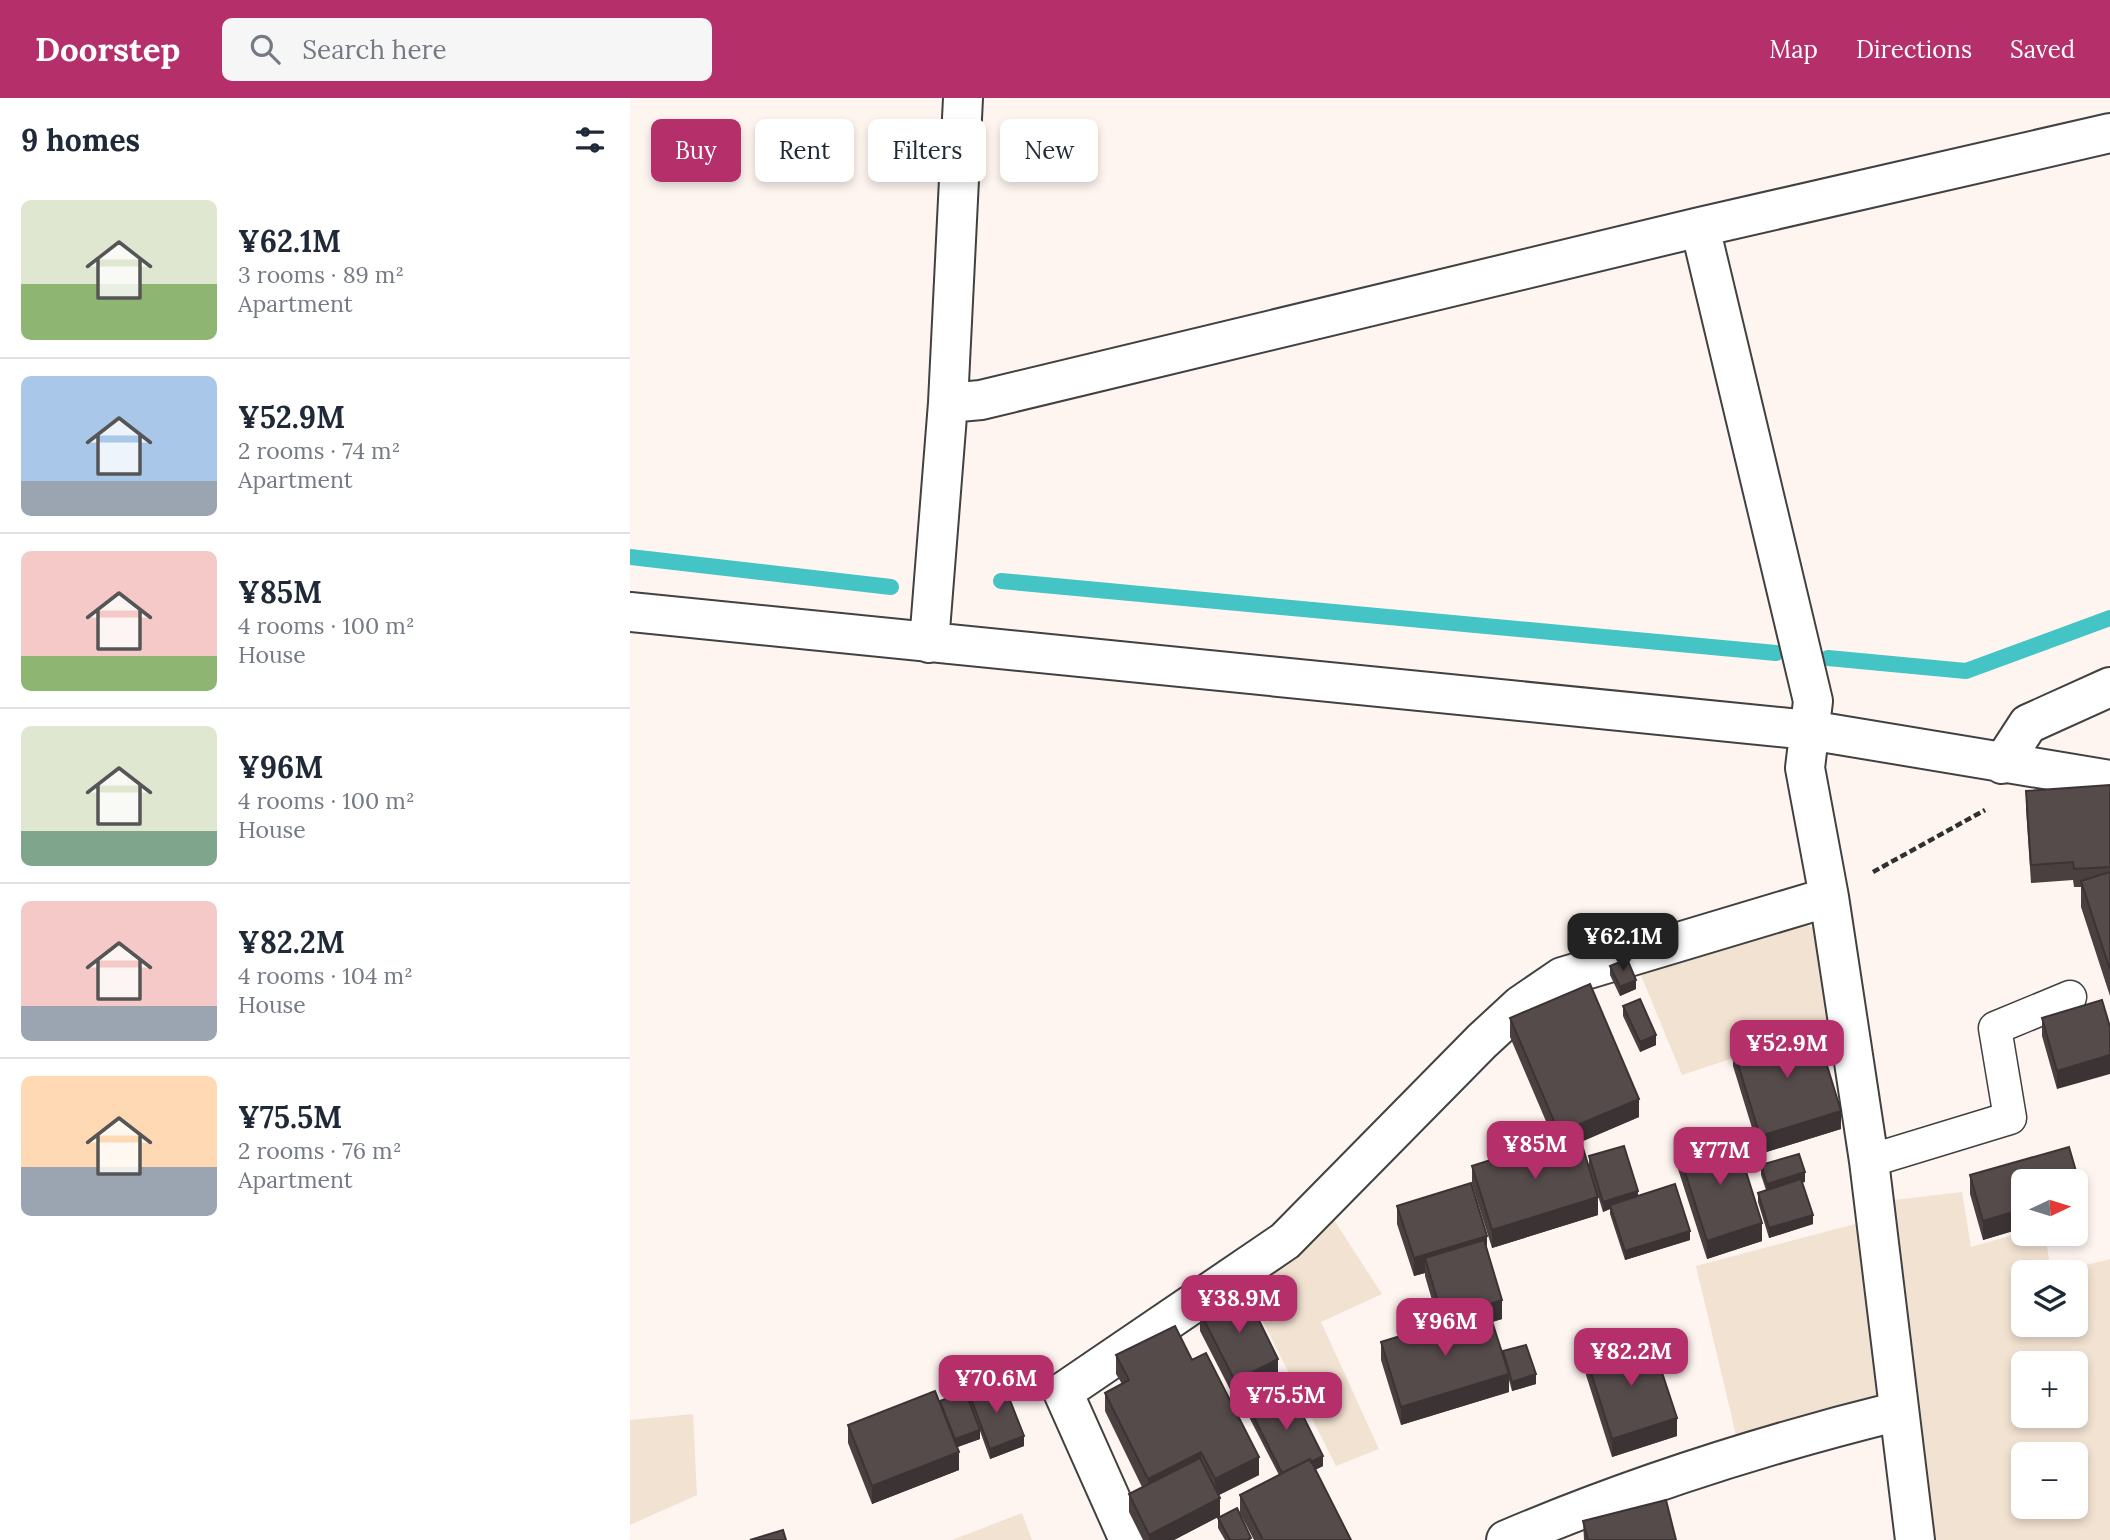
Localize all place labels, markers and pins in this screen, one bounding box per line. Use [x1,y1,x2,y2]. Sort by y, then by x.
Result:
pin: ¥62.1M [1566,914,1680,973]
pin: ¥52.9M [1730,1020,1844,1080]
pin: ¥85M [1494,1122,1576,1181]
pin: ¥77M [1679,1128,1761,1187]
pin: ¥38.9M [1182,1276,1296,1335]
pin: ¥96M [1404,1298,1486,1358]
pin: ¥82.2M [1574,1328,1688,1388]
pin: ¥70.6M [939,1356,1053,1415]
pin: ¥75.5M [1229,1372,1343,1432]

